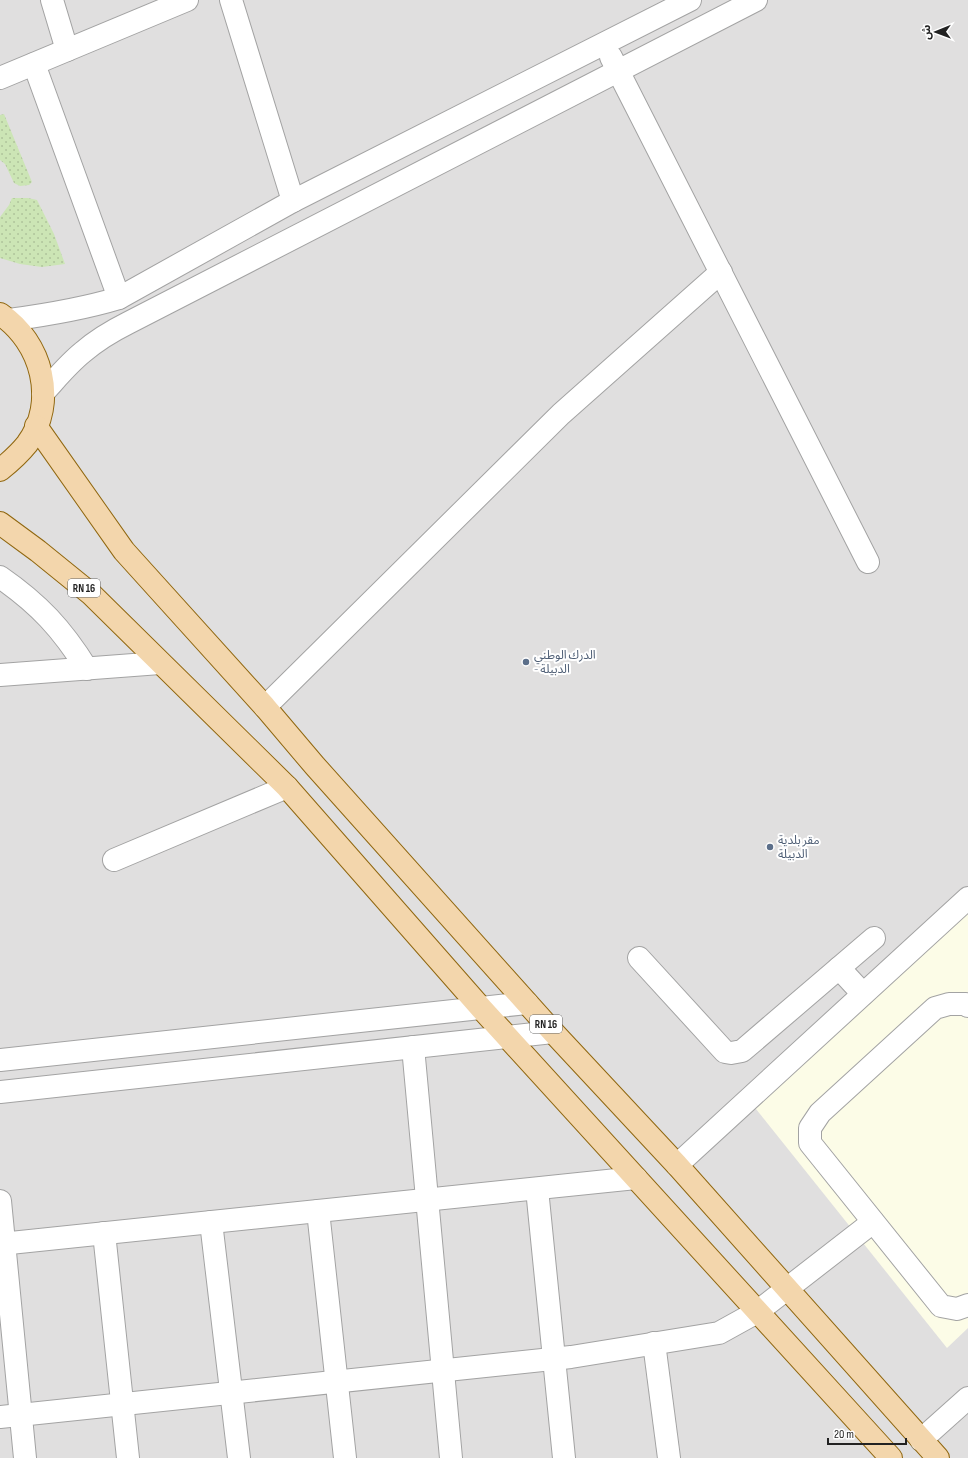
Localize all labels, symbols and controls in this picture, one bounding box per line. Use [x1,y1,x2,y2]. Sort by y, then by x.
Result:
north arrow [916,12,956,52]
text: ش [920,25,933,40]
road number: RN 16 [68,579,100,597]
place label: الدرك الوطني - الدبيلة [534,648,596,677]
marker: الدرك الوطني - الدبيلة [521,657,531,667]
place label: مقر بلدية الدبيلة [778,833,820,862]
marker: مقر بلدية الدبيلة [765,842,775,852]
road number: RN 16 [530,1015,562,1033]
scale bar [828,1420,906,1446]
text: 20 m [834,1427,854,1442]

